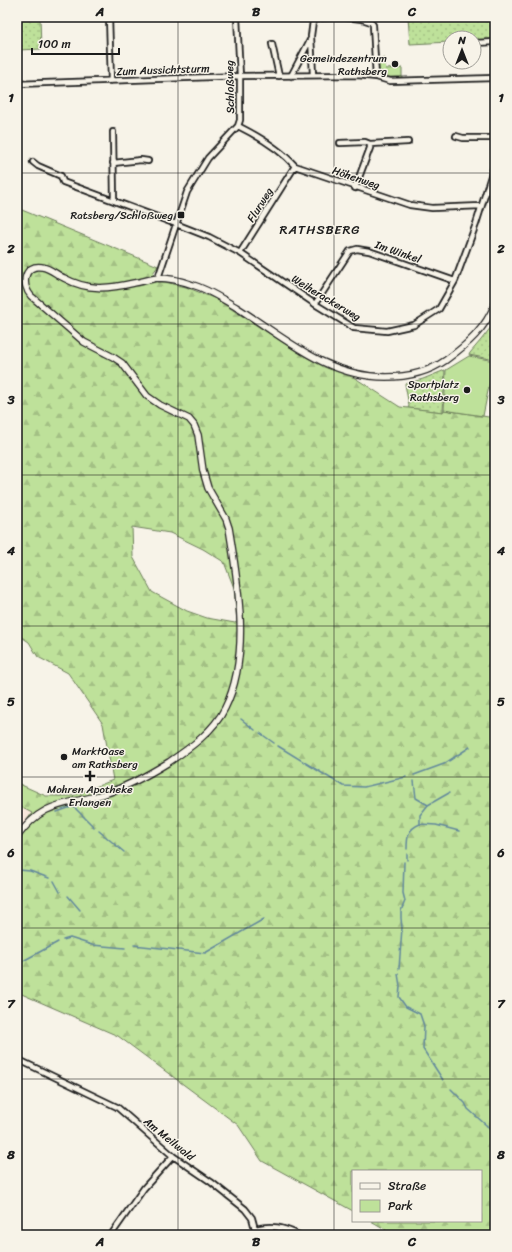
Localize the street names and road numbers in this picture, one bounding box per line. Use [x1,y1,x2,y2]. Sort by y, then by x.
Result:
street label: Zum Aussichtsturm [116,59,211,81]
street label: Schloßweg [220,60,240,114]
street label: Höhenweg [329,161,383,195]
street label: Flurweg [242,183,278,226]
street label: Im Winkel [371,235,424,269]
street label: Weiherackerweg [288,270,365,327]
street label: Am Meilwald [138,1112,200,1166]

